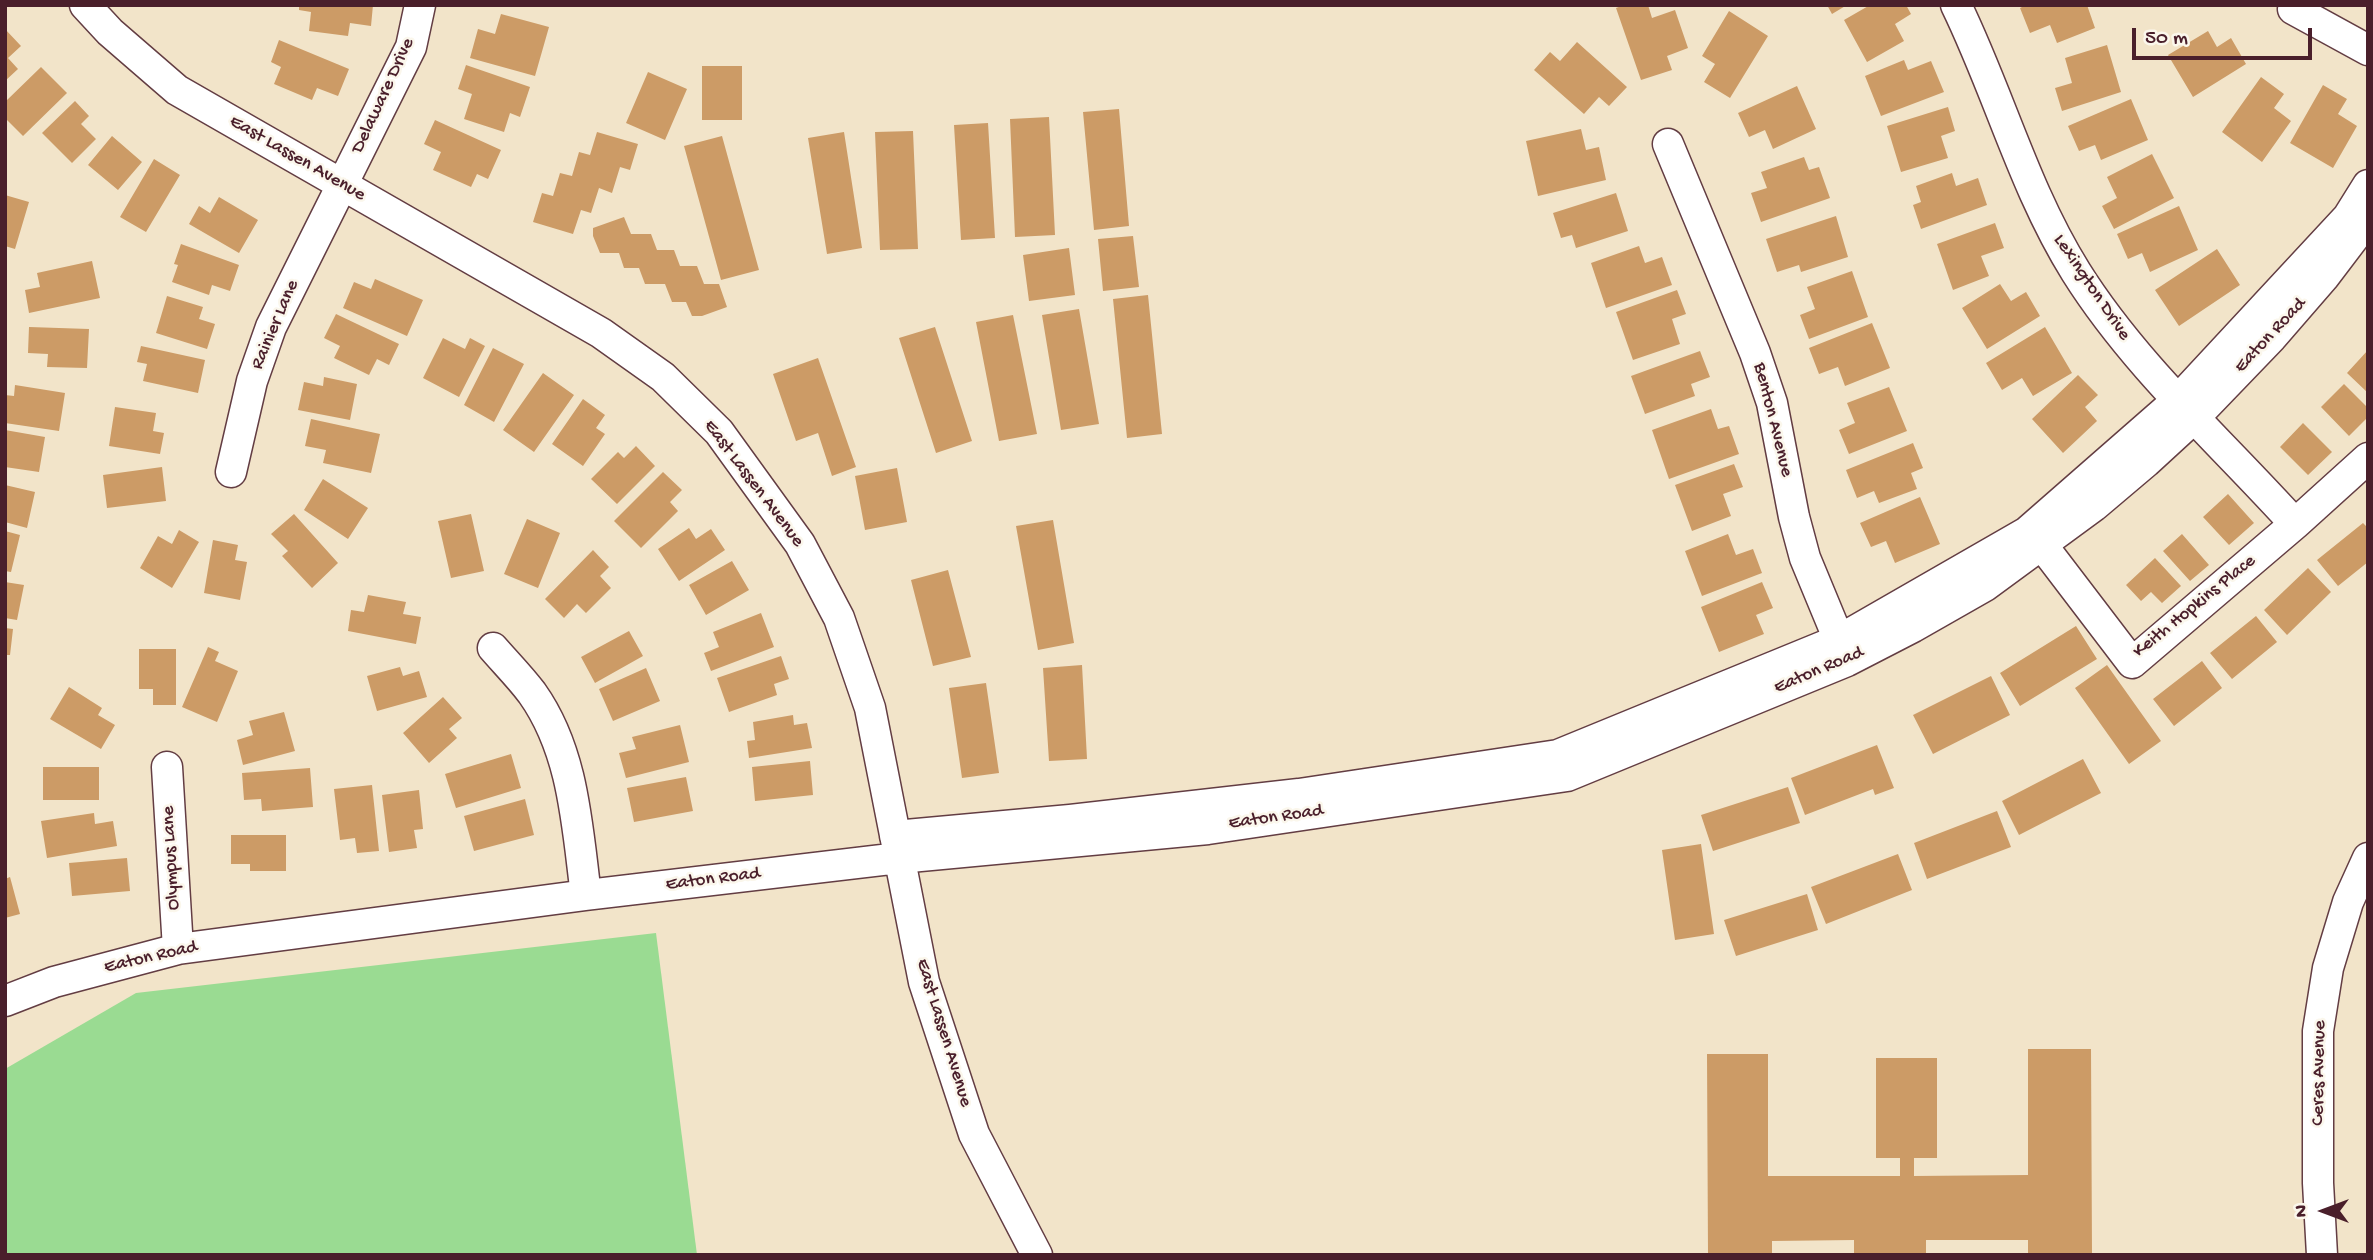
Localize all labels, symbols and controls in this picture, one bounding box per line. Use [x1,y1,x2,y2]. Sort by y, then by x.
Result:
scale bar [2135,14,2315,58]
text: 50 m [2145,27,2188,52]
street label: Delaware Drive [347,35,421,157]
street label: East Lassen Avenue [225,111,369,207]
street label: Lexington Drive [2047,231,2135,345]
street label: Rainier Lane [247,277,305,373]
street label: Eaton Road [2230,293,2312,379]
street label: Benton Avenue [1747,361,1797,479]
street label: East Lassen Avenue [698,416,808,552]
street label: Keith Hopkins Place [2129,550,2261,664]
street label: Eaton Road [1771,642,1867,700]
street label: Eaton Road [1227,800,1325,836]
street label: Olympus Lane [158,805,186,911]
street label: Eaton Road [664,863,762,897]
street label: Eaton Road [102,936,200,980]
street label: East Lassen Avenue [910,956,976,1110]
street label: Ceres Avenue [2308,1020,2332,1126]
north arrow [2289,1176,2359,1246]
text: N [2291,1205,2314,1217]

